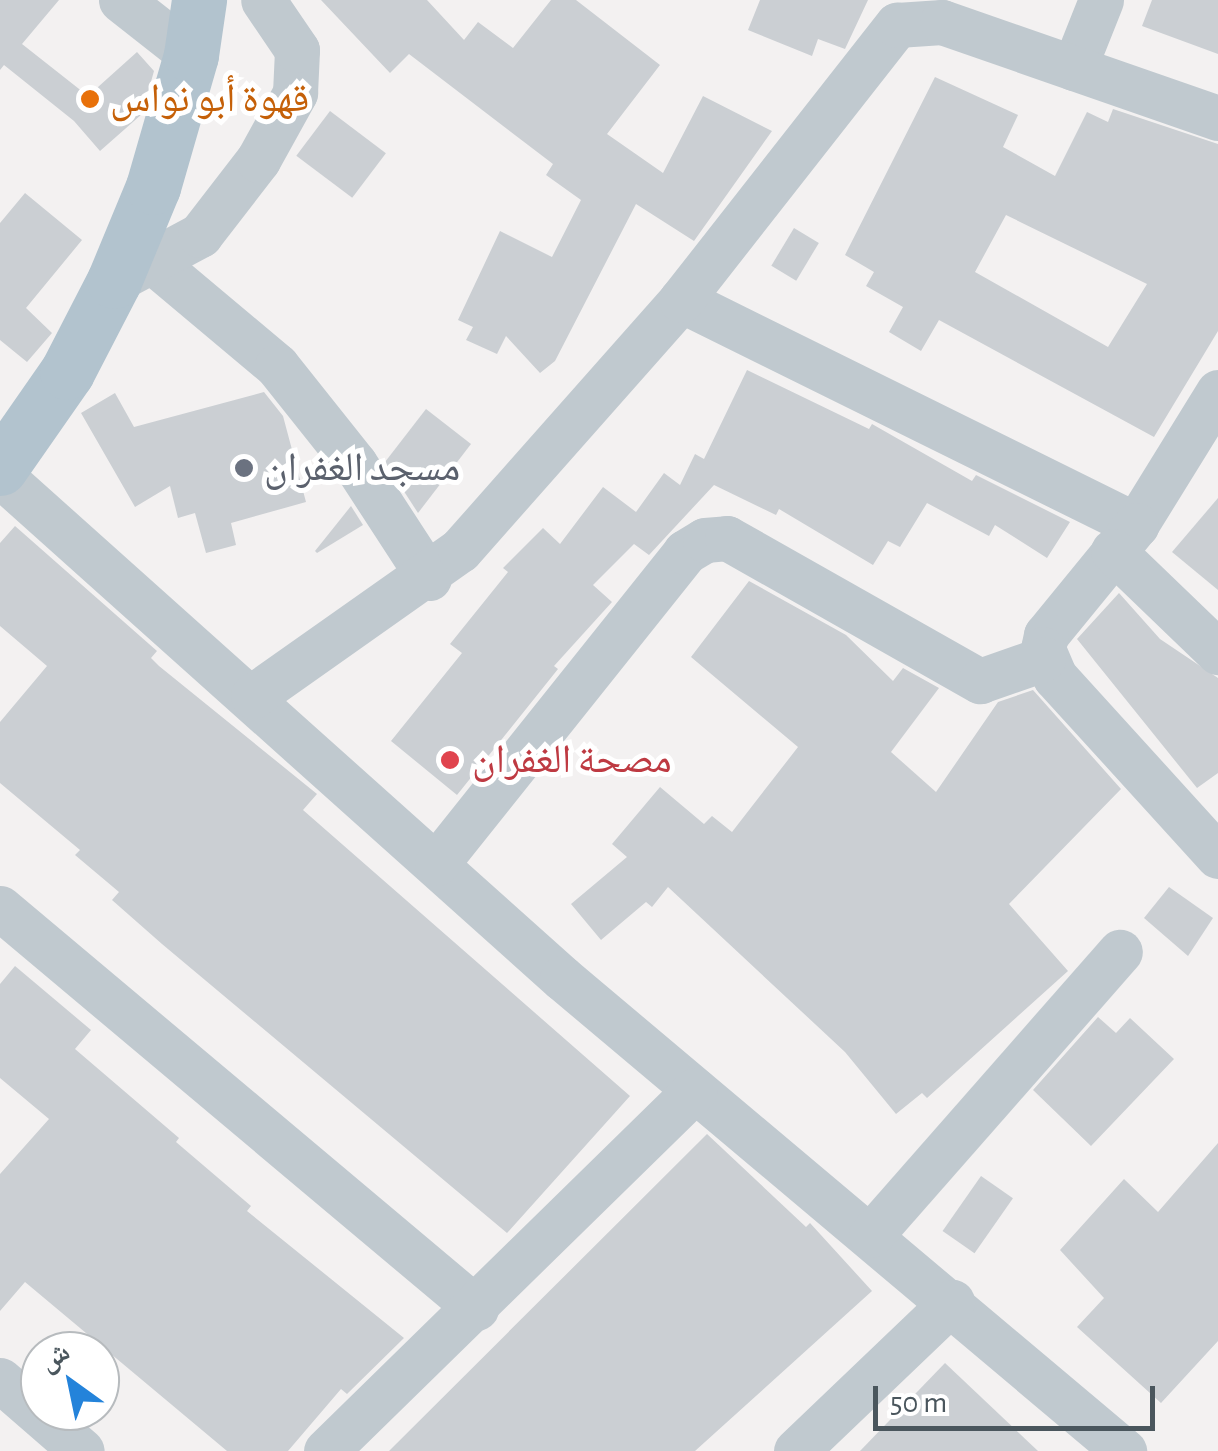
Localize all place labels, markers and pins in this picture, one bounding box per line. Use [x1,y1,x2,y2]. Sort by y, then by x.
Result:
place label: قهوة أبو نواس [110,75,309,123]
marker: قهوة أبو نواس [79,88,101,110]
place label: مسجد الغفران [264,444,460,492]
marker: مسجد الغفران [233,457,255,479]
place label: مصحة الغفران [472,736,672,784]
marker: مصحة الغفران [437,747,463,773]

